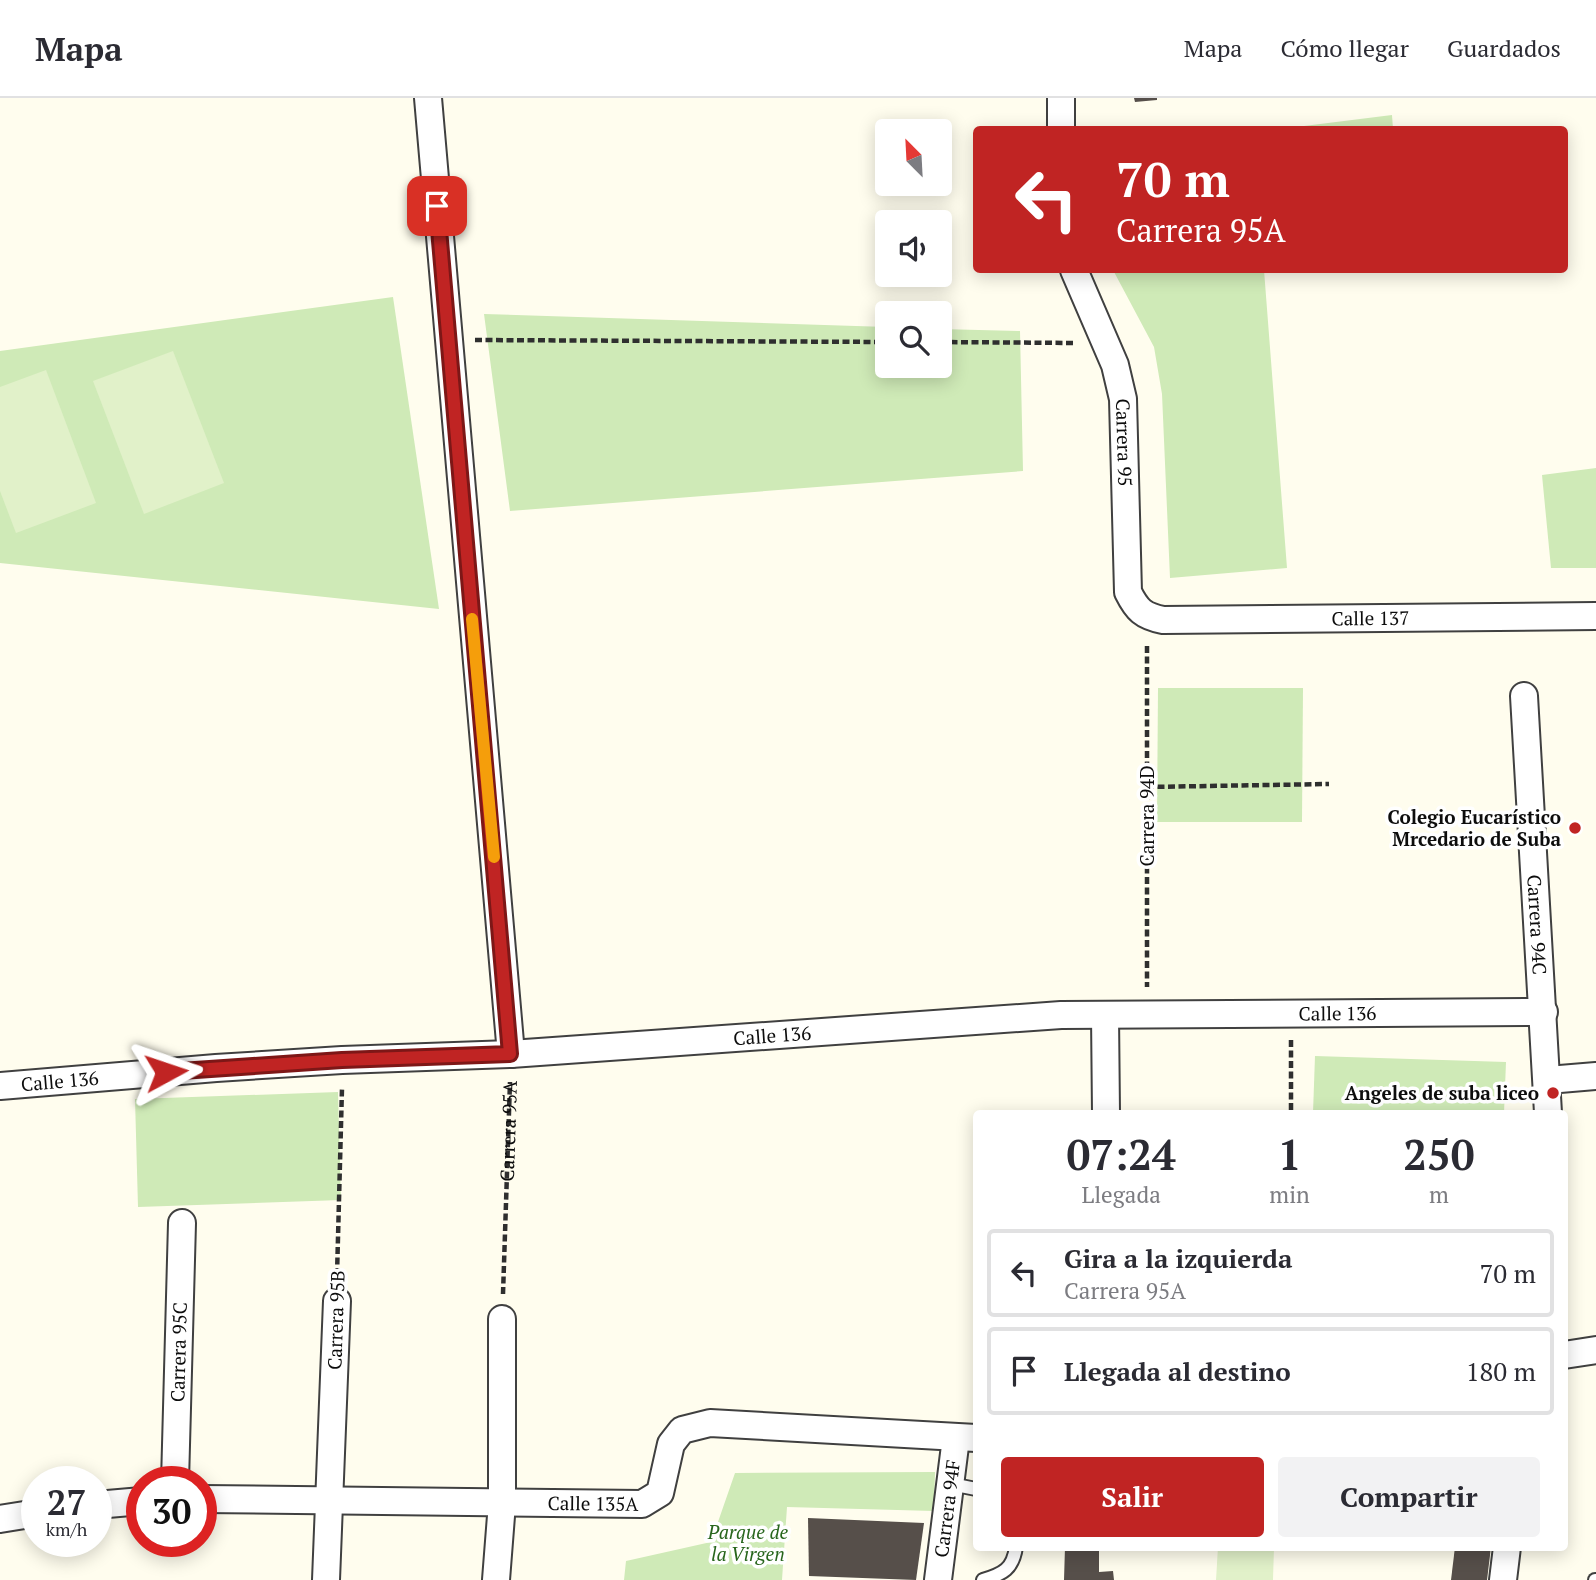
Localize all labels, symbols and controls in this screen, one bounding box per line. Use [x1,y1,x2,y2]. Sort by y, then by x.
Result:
text: Mapa [35,27,123,70]
text: Mapa [1184,32,1242,64]
text: Cómo llegar [1280,32,1409,64]
text: Guardados [1447,32,1561,64]
north arrow [875,119,952,196]
map controls [875,119,952,378]
text: 70 m [1116,146,1230,211]
icon: left [1001,154,1092,245]
pin [407,176,467,236]
icon: arrive [418,187,456,225]
text: Carrera 95A [1116,209,1286,251]
button: sound [875,210,952,287]
button: search [875,301,952,378]
street label: Carrera 95 [1111,398,1138,487]
street label: Calle 137 [1331,605,1409,630]
street label: Carrera 94D [1134,765,1159,867]
place label: Colegio Eucarístico Mrcedario de Suba [1388,804,1561,851]
marker: Colegio Eucarístico Mrcedario de Suba [1567,820,1583,836]
street label: Carrera 94C [1522,874,1553,975]
street label: Calle 136 [1298,1000,1377,1026]
street label: Calle 136 [732,1020,812,1050]
position arrow [129,1035,203,1109]
street label: Calle 136 [20,1065,100,1096]
street label: Carrera 95A [494,1080,522,1182]
place label: Angeles de suba liceo [1345,1080,1539,1105]
marker: Angeles de suba liceo [1545,1085,1561,1101]
text: 07:24 [1067,1126,1176,1182]
text: 1 [1278,1126,1301,1182]
text: 250 [1403,1126,1474,1182]
text: Llegada [1082,1179,1161,1210]
text: min [1269,1179,1310,1210]
text: m [1429,1179,1449,1210]
text: Gira a la izquierda [1064,1241,1292,1275]
icon: left [1005,1254,1043,1292]
text: 70 m [1480,1256,1536,1290]
street label: Carrera 95B [321,1270,350,1370]
text: Carrera 95A [1064,1275,1186,1306]
street label: Carrera 95C [164,1302,192,1402]
icon: arrive [1005,1352,1043,1390]
text: Llegada al destino [1064,1354,1291,1388]
text: 180 m [1466,1354,1536,1388]
button: Salir [1001,1457,1264,1537]
button: Compartir [1278,1457,1540,1537]
street label: Carrera 94F [928,1458,965,1559]
speed limit sign: 30 [126,1466,217,1557]
text: 27 [47,1479,86,1525]
street label: Calle 135A [547,1490,639,1516]
text: km/h [46,1517,87,1541]
park label: Parque de la Virgen [707,1519,789,1566]

